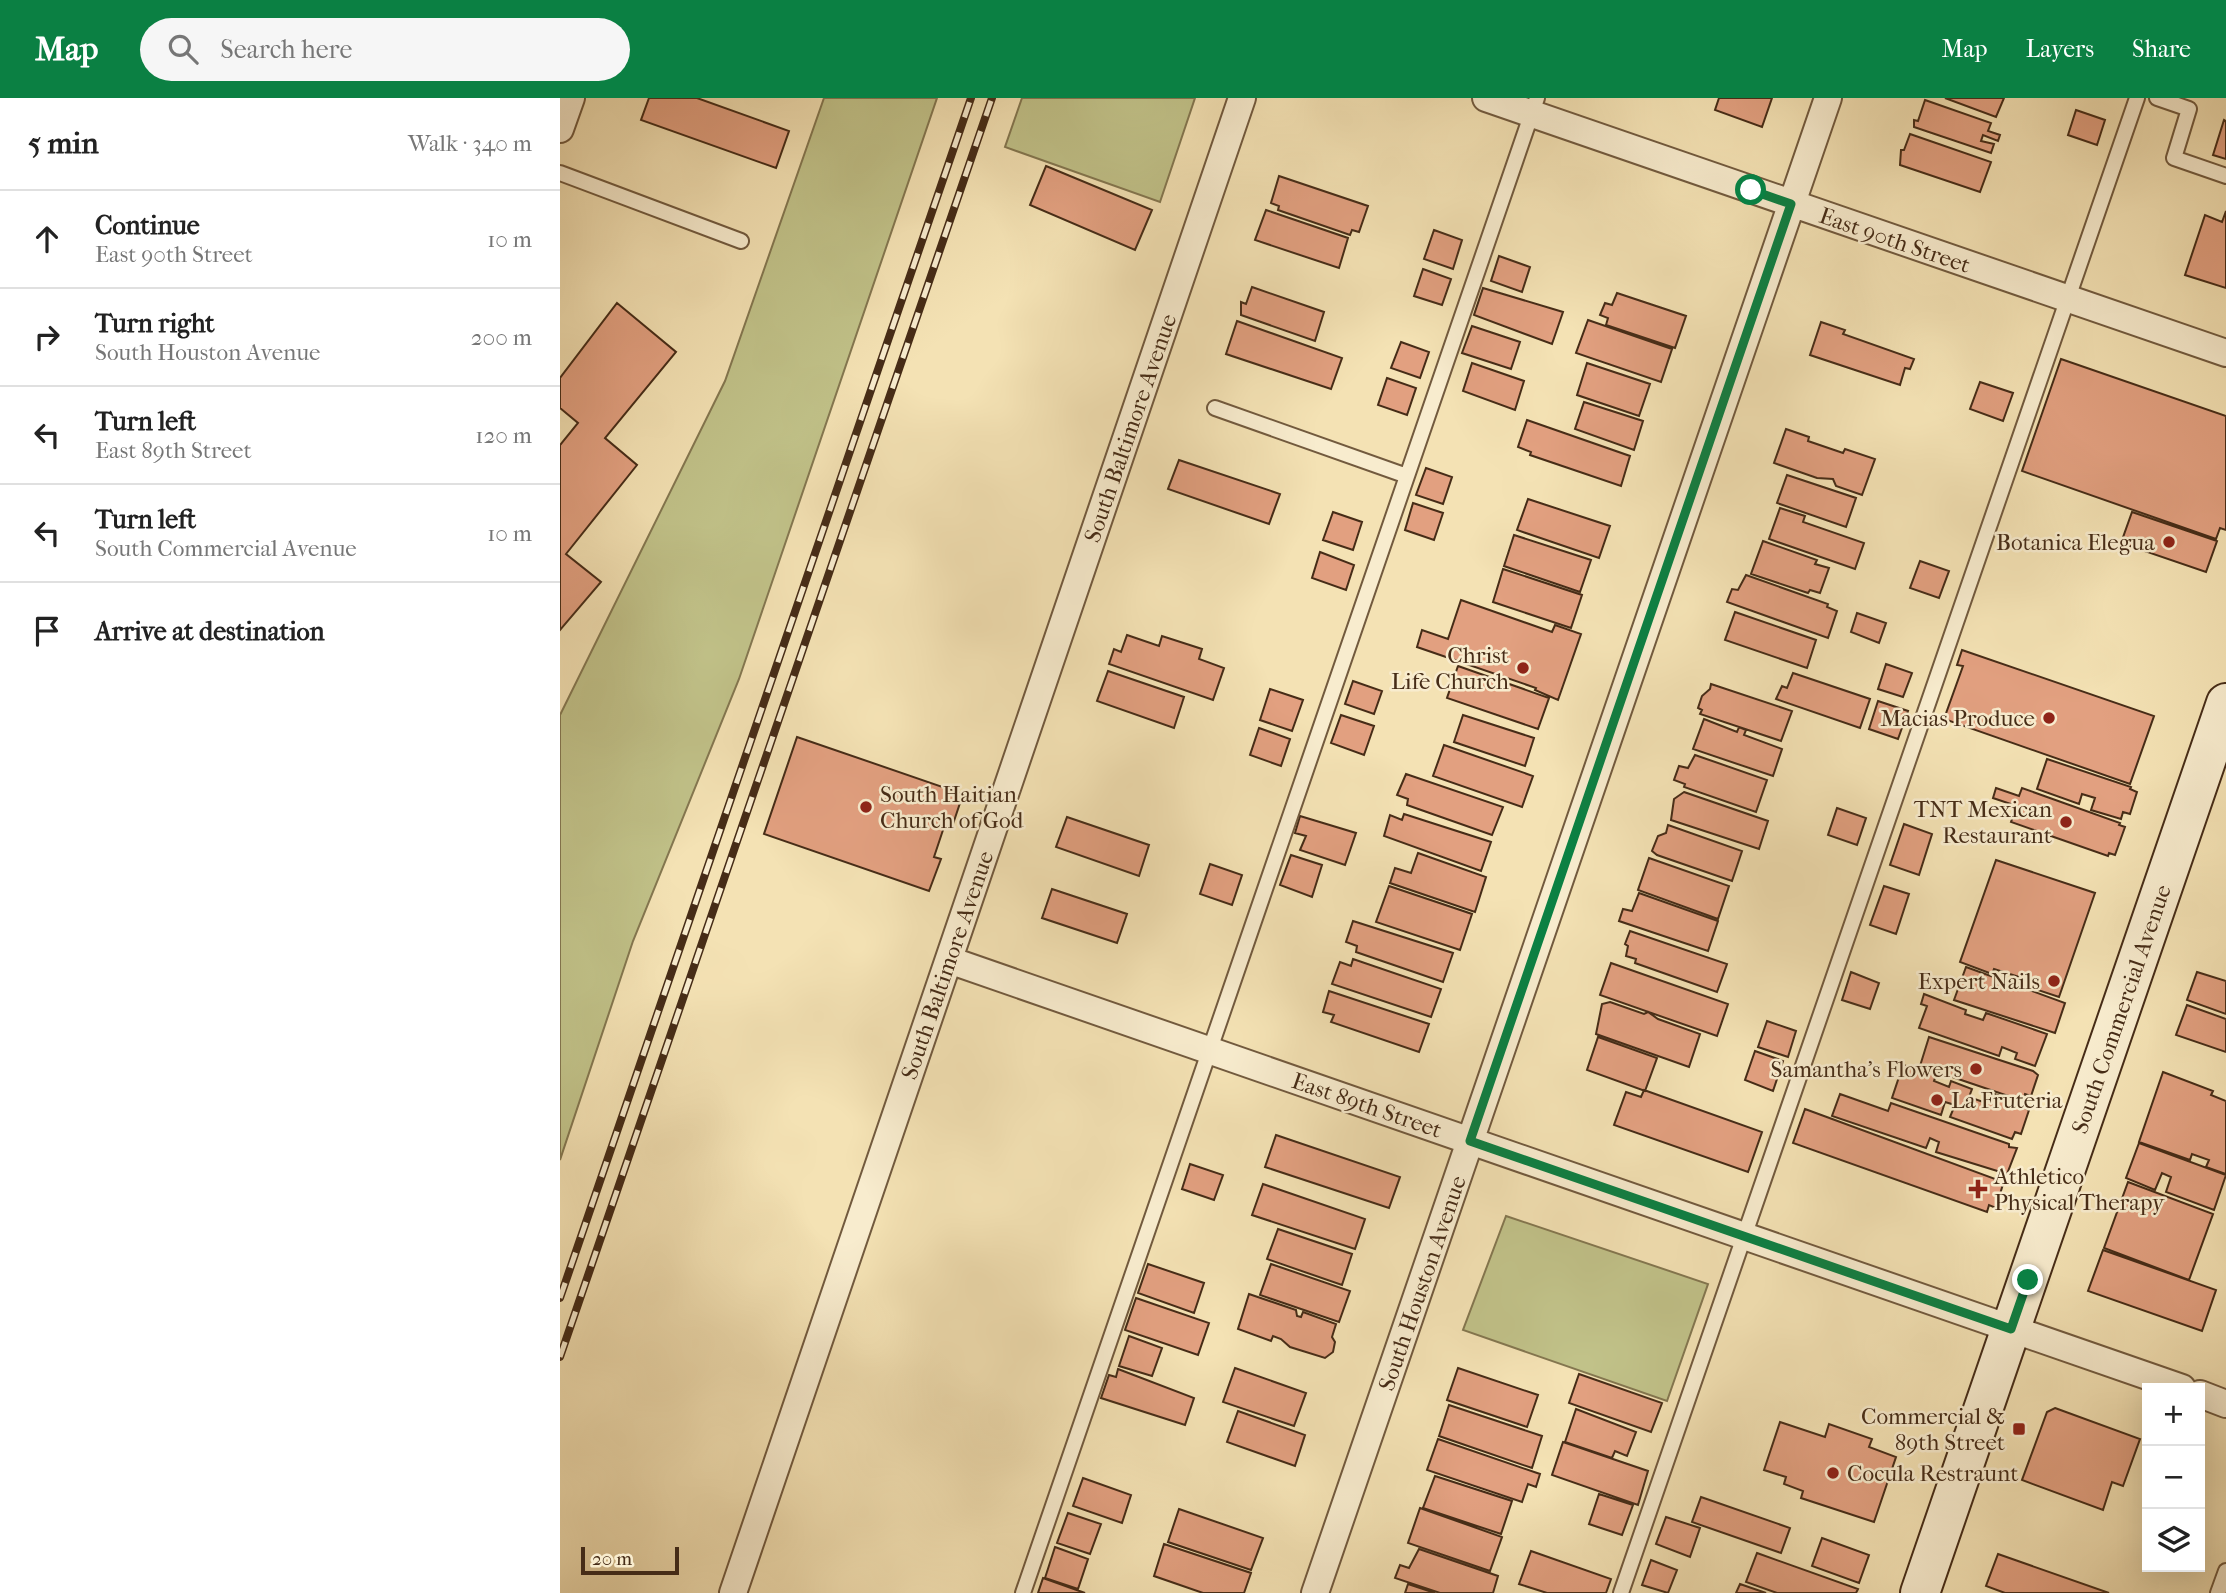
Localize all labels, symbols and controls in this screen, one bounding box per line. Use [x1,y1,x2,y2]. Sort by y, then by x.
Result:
search box [140,18,630,81]
text: Map [35,30,98,69]
icon: search [164,30,202,68]
text: Search here [220,34,352,65]
text: Map [1942,35,1988,63]
text: Layers [2026,35,2094,63]
text: Share [2132,35,2191,63]
text: 5 min [28,126,99,161]
text: Walk · 340 m [408,130,532,157]
route start [1735,174,1766,205]
street label: East 90th Street [1816,202,1974,279]
text: Continue [95,210,200,241]
icon: ahead [28,220,66,258]
text: 10 m [487,226,532,253]
text: East 90th Street [95,241,253,268]
text: Turn right [95,308,215,339]
street label: South Baltimore Avenue [1079,310,1182,546]
icon: right [28,318,66,356]
text: 200 m [471,324,532,351]
text: South Houston Avenue [95,339,320,366]
text: Turn left [95,406,196,437]
icon: left [28,416,66,454]
text: 120 m [475,422,532,449]
text: East 89th Street [95,437,252,464]
text: Turn left [95,504,196,535]
icon: left [28,514,66,552]
text: 10 m [487,520,532,547]
place label: Botanica Elegua [1996,529,2155,556]
marker: Botanica Elegua [2161,534,2177,550]
text: South Commercial Avenue [95,535,357,562]
icon: arrive [28,612,66,650]
text: Arrive at destination [95,616,325,647]
place label: Christ Life Church [1391,642,1509,695]
marker: Christ Life Church [1515,660,1531,676]
place label: Macias Produce [1880,705,2035,732]
marker: Macias Produce [2041,710,2057,726]
place label: South Haitian Church of God [880,781,1024,834]
place label: TNT Mexican Restaurant [1914,796,2053,849]
marker: South Haitian Church of God [858,799,874,815]
marker: TNT Mexican Restaurant [2058,814,2074,830]
street label: South Baltimore Avenue [896,847,999,1083]
street label: South Commercial Avenue [2066,881,2177,1137]
place label: Expert Nails [1918,968,2040,995]
marker: Expert Nails [2046,973,2062,989]
place label: Samantha's Flowers [1771,1056,1962,1083]
marker: Samantha's Flowers [1968,1061,1984,1077]
street label: East 89th Street [1288,1067,1445,1144]
place label: La Fruteria [1951,1087,2063,1114]
marker: La Fruteria [1929,1092,1945,1108]
place label: Athletico Physical Therapy [1993,1163,2165,1216]
street label: South Houston Avenue [1373,1172,1472,1394]
marker: Athletico Physical Therapy [1968,1179,1988,1199]
route end [2012,1264,2043,1295]
map controls [2142,1383,2205,1572]
button: + [2142,1383,2205,1446]
place label: Commercial & 89th Street [1861,1403,2005,1456]
marker: Commercial & 89th Street [2011,1421,2027,1437]
button: − [2142,1446,2205,1509]
place label: Cocula Restraunt [1847,1460,2018,1487]
marker: Cocula Restraunt [1825,1465,1841,1481]
button: layers [2142,1509,2205,1572]
scale bar [581,1544,679,1576]
text: 20 m [592,1548,632,1570]

